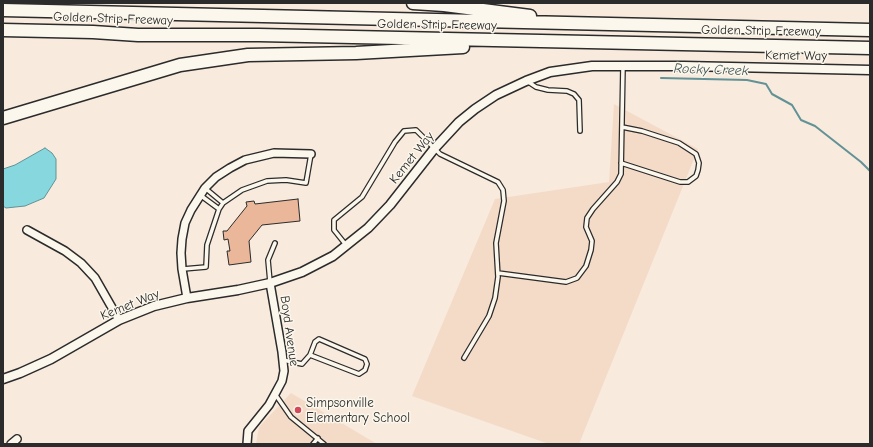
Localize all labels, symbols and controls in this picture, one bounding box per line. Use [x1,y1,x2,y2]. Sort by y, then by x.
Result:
street label: Golden Strip Freeway [53,9,173,29]
street label: Golden Strip Freeway [377,16,497,34]
street label: Golden Strip Freeway [701,22,821,40]
street label: Kemet Way [765,48,827,64]
water label: Rocky Creek [673,60,749,80]
street label: Kemet Way [386,129,438,187]
street label: Kemet Way [98,286,162,324]
street label: Boyd Avenue [276,295,302,367]
place label: Simpsonville Elementary School [306,395,410,426]
marker: Simpsonville Elementary School [293,405,303,415]

